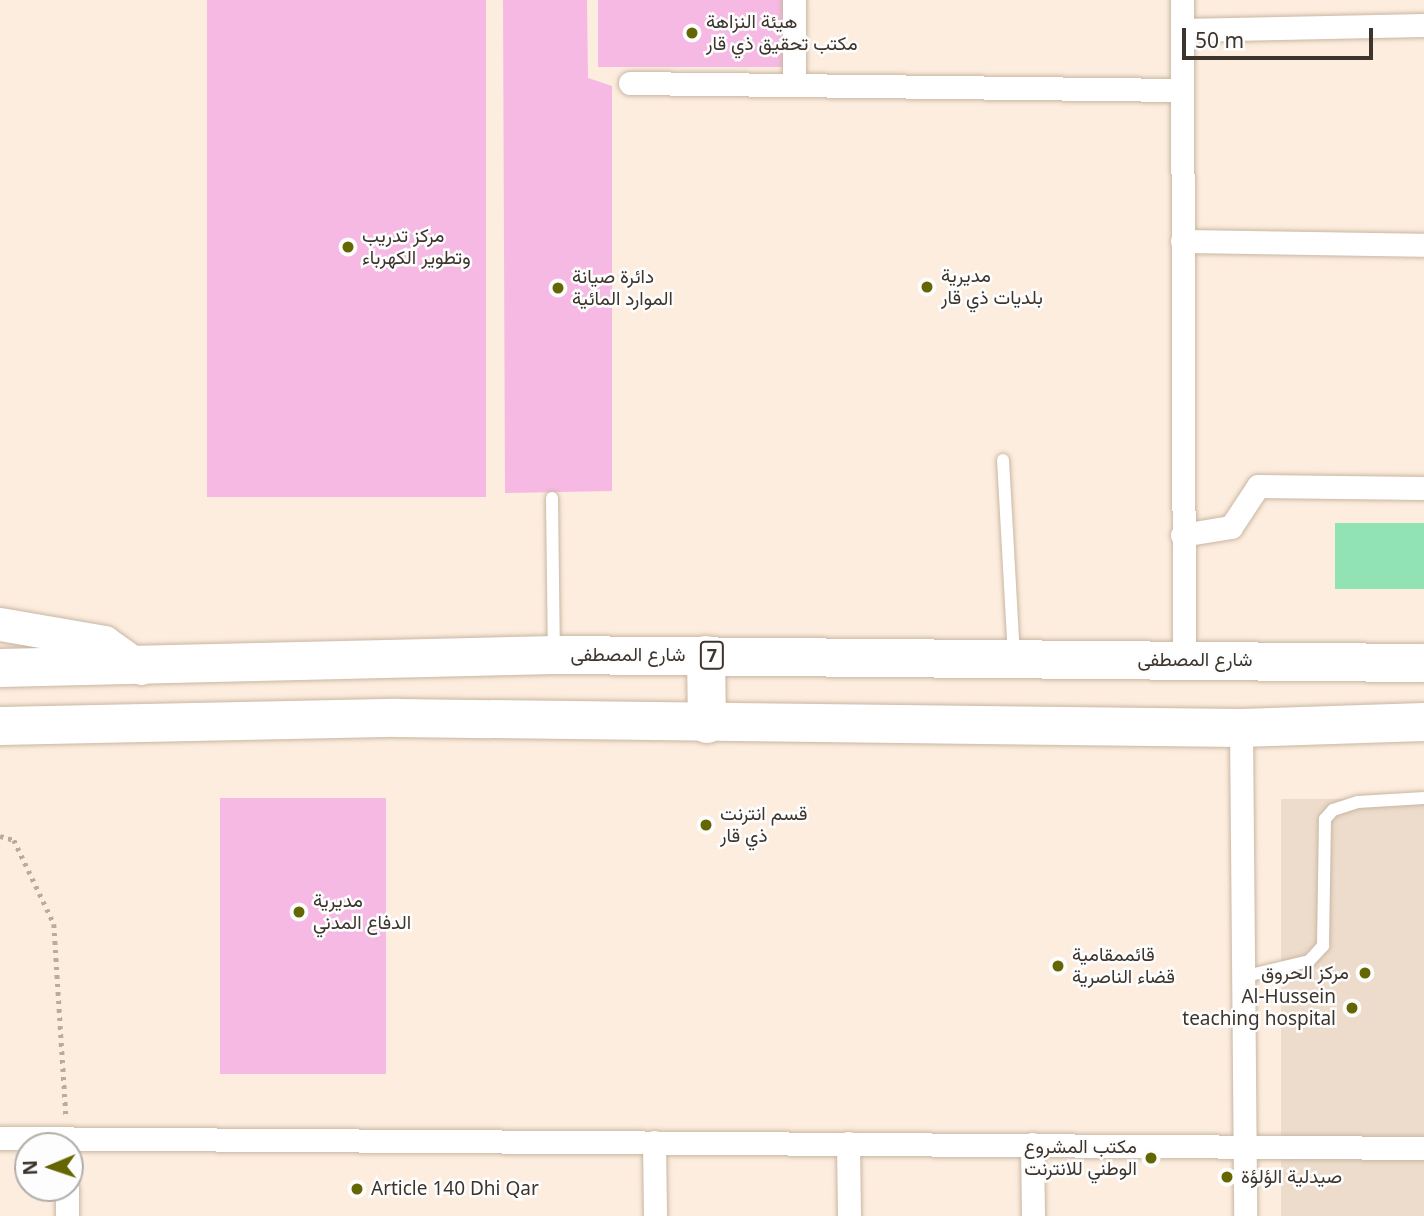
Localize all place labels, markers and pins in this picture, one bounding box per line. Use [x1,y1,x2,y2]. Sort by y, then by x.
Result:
place label: هيئة النزاهة مكتب تحقيق ذي قار [706,11,858,55]
marker: هيئة النزاهة مكتب تحقيق ذي قار [684,25,700,41]
place label: مركز تدريب وتطوير الكهرباء [362,225,471,269]
marker: مركز تدريب وتطوير الكهرباء [340,239,356,255]
place label: مديرية بلديات ذي قار [941,265,1043,309]
place label: دائرة صيانة الموارد المائية [572,266,673,310]
marker: مديرية بلديات ذي قار [919,279,935,295]
marker: دائرة صيانة الموارد المائية [550,280,566,296]
place label: قسم انترنت ذي قار [720,803,807,847]
marker: قسم انترنت ذي قار [698,817,714,833]
place label: مديرية الدفاع المدني [313,890,411,934]
marker: مديرية الدفاع المدني [291,904,307,920]
place label: قائممقامية قضاء الناصرية [1072,944,1175,988]
marker: قائممقامية قضاء الناصرية [1050,958,1066,974]
place label: مركز الحروق [1261,962,1349,984]
marker: مركز الحروق [1355,963,1375,983]
place label: Al-Hussein teaching hospital [1182,986,1336,1030]
marker: Al-Hussein teaching hospital [1342,998,1362,1018]
place label: مكتب المشروع الوطني للانترنت [1024,1136,1137,1180]
marker: مكتب المشروع الوطني للانترنت [1143,1150,1159,1166]
place label: صيدلية الؤلؤة [1241,1166,1342,1188]
marker: صيدلية الؤلؤة [1219,1169,1235,1185]
place label: Article 140 Dhi Qar [371,1178,539,1200]
marker: Article 140 Dhi Qar [349,1181,365,1197]

